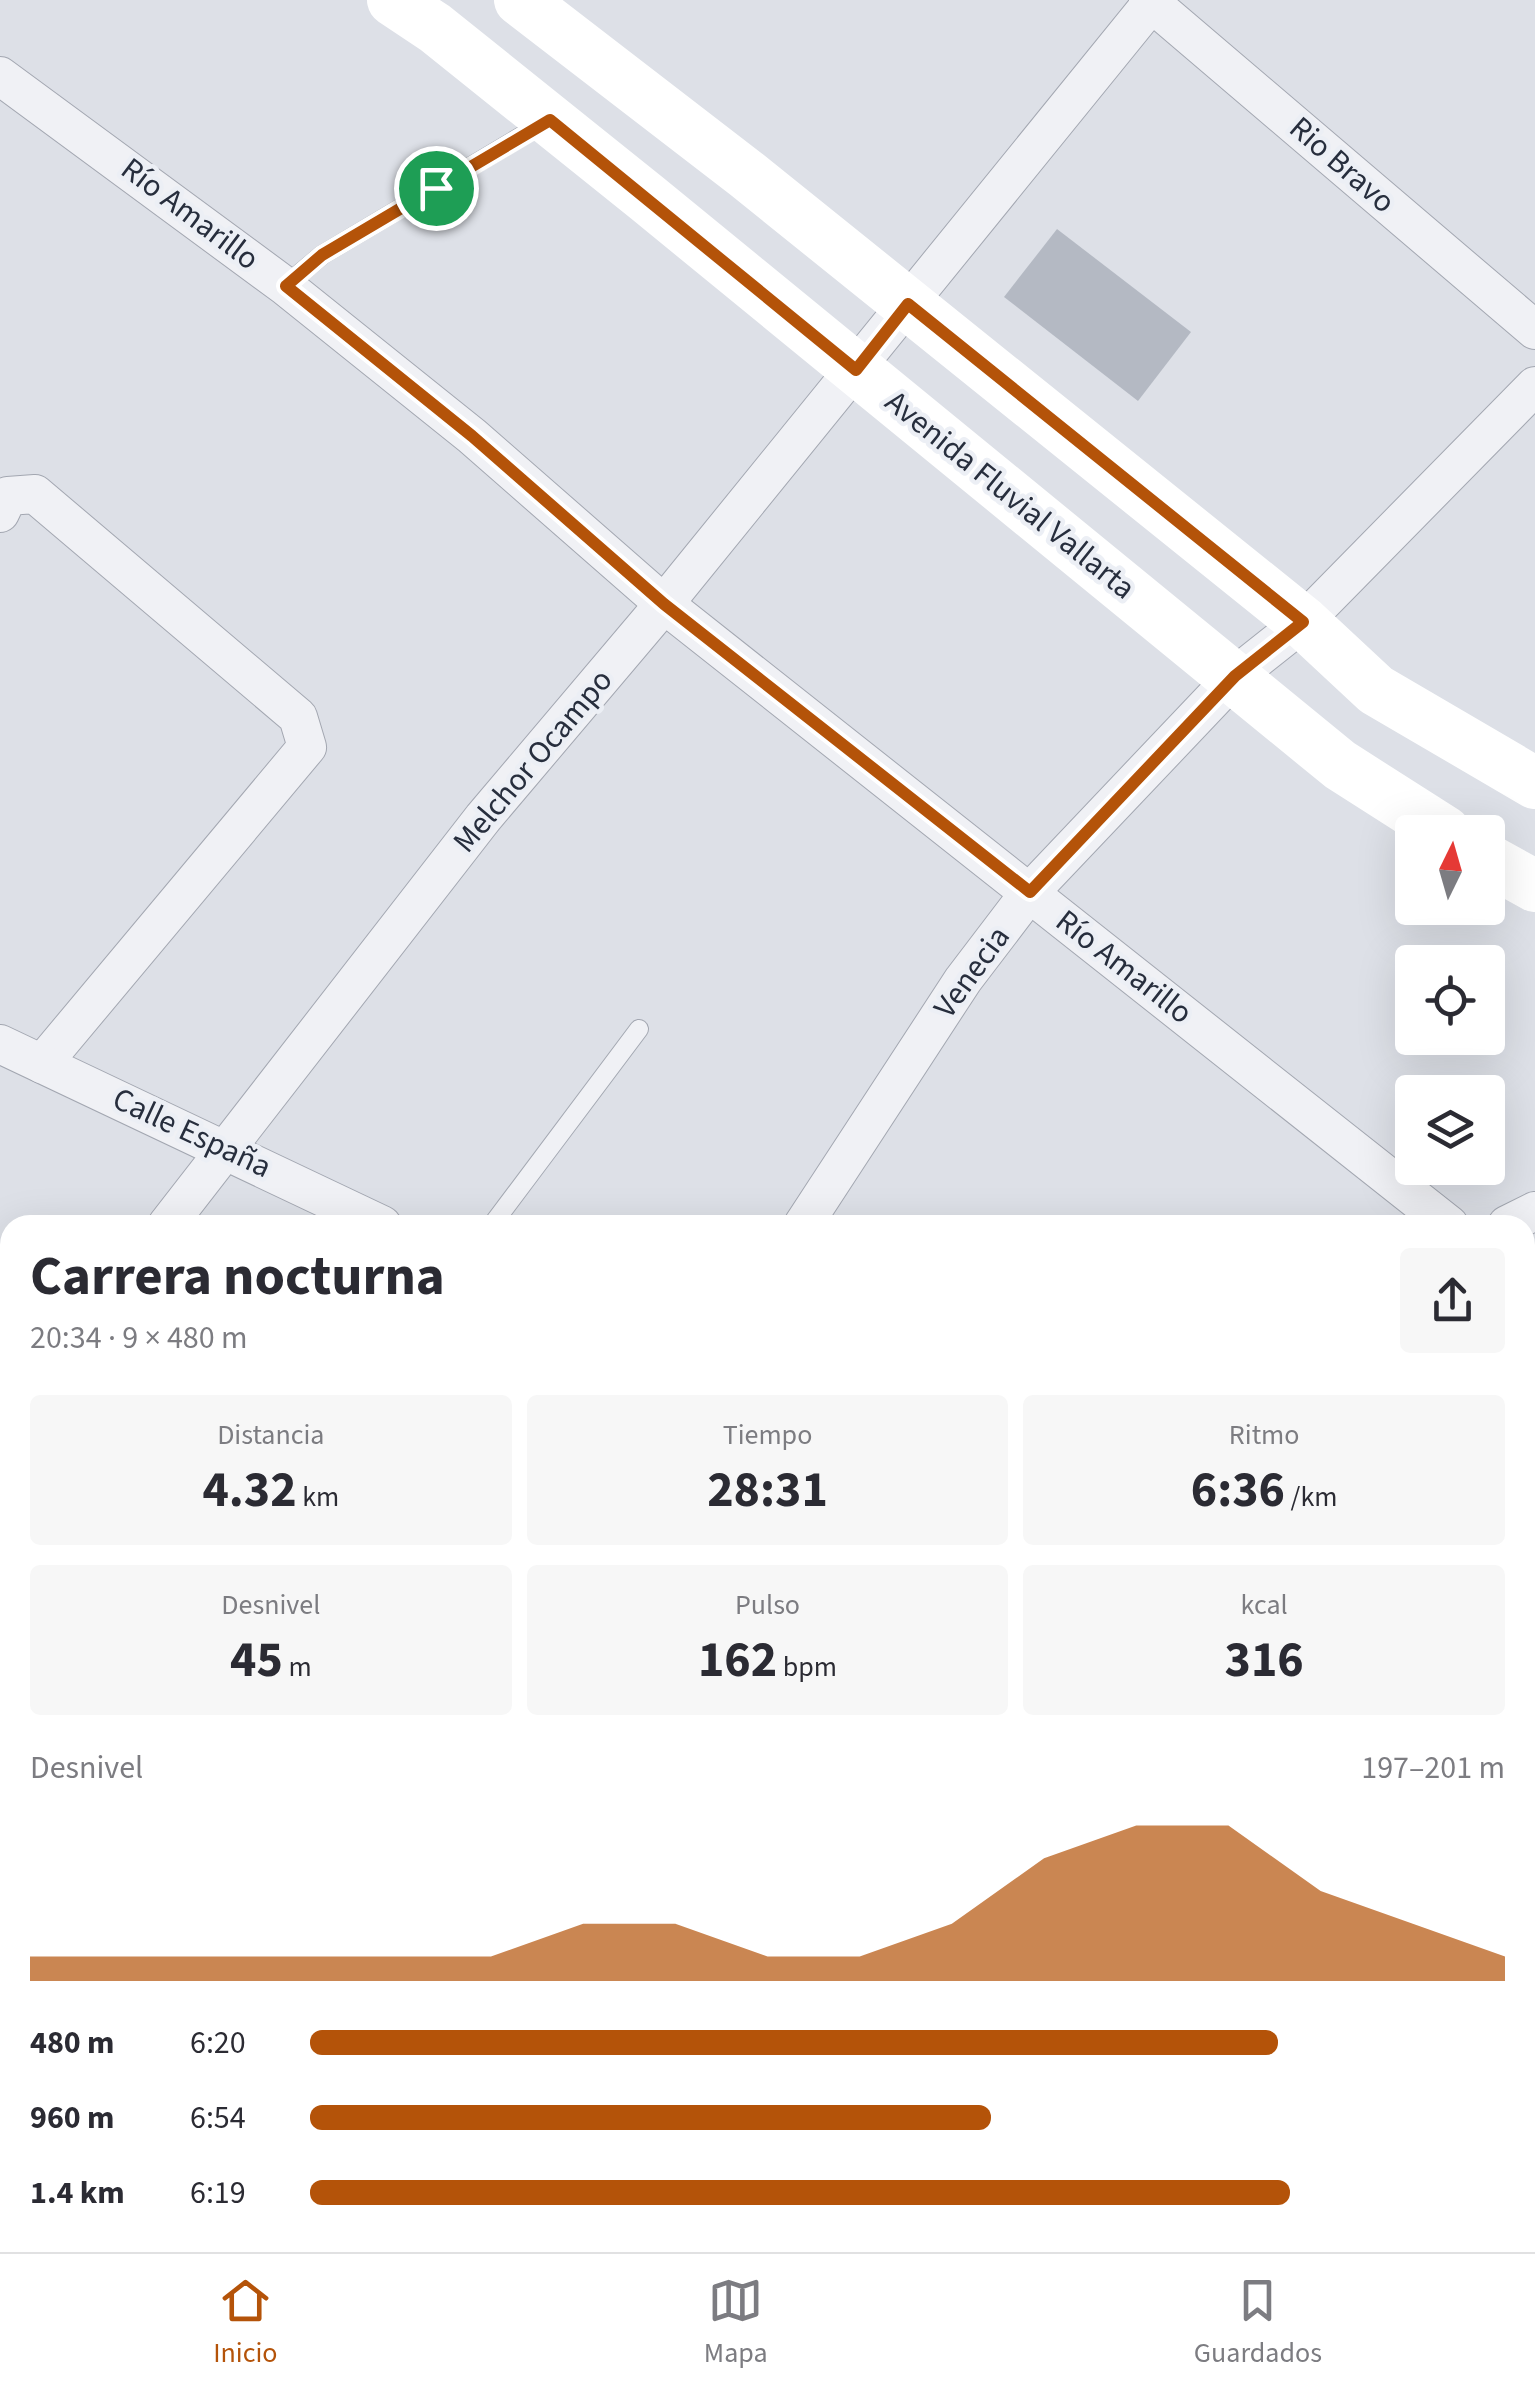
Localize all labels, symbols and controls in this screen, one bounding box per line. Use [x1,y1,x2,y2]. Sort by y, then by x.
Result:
street label: Rio Bravo [1279,106,1405,224]
pin [394,146,479,231]
street label: Río Amarillo [111,147,269,281]
icon: arrive [409,161,464,216]
street label: Avenida Fluvial Vallarta [875,380,1145,610]
street label: Melchor Ocampo [442,659,624,863]
north arrow [1395,815,1505,925]
map controls [1395,815,1505,1185]
street label: Río Amarillo [1046,899,1202,1035]
street label: Venecia [923,916,1021,1028]
button: locate [1395,945,1505,1055]
button: layers [1395,1075,1505,1185]
street label: Calle España [105,1076,279,1190]
text: Carrera nocturna [30,1238,445,1316]
button: share [1400,1248,1505,1353]
text: 20:34 · 9 × 480 m [30,1315,248,1361]
text: Distancia [217,1415,325,1455]
text: Tiempo [723,1415,812,1455]
text: Ritmo [1229,1415,1300,1455]
text: 4.32 [202,1455,297,1526]
text: 28:31 [707,1455,828,1526]
text: 6:36 [1191,1455,1285,1526]
text: km [297,1477,339,1517]
text: /km [1285,1477,1338,1517]
text: Desnivel [221,1585,320,1625]
text: Pulso [735,1585,800,1625]
text: kcal [1241,1585,1288,1625]
text: 45 [230,1625,283,1696]
text: 162 [698,1625,777,1696]
text: 316 [1225,1625,1304,1696]
text: m [283,1647,312,1687]
text: bpm [777,1647,837,1687]
text: Desnivel [30,1745,143,1791]
text: 197–201 m [1361,1745,1505,1791]
text: 480 m [30,2020,115,2066]
text: 6:20 [190,2020,246,2066]
text: 960 m [30,2095,115,2141]
text: 6:54 [190,2095,246,2141]
text: 1.4 km [30,2170,125,2216]
text: 6:19 [190,2170,246,2216]
tab: Inicio [213,2273,278,2373]
tab: Mapa [704,2273,768,2373]
tab: Guardados [1194,2273,1322,2373]

